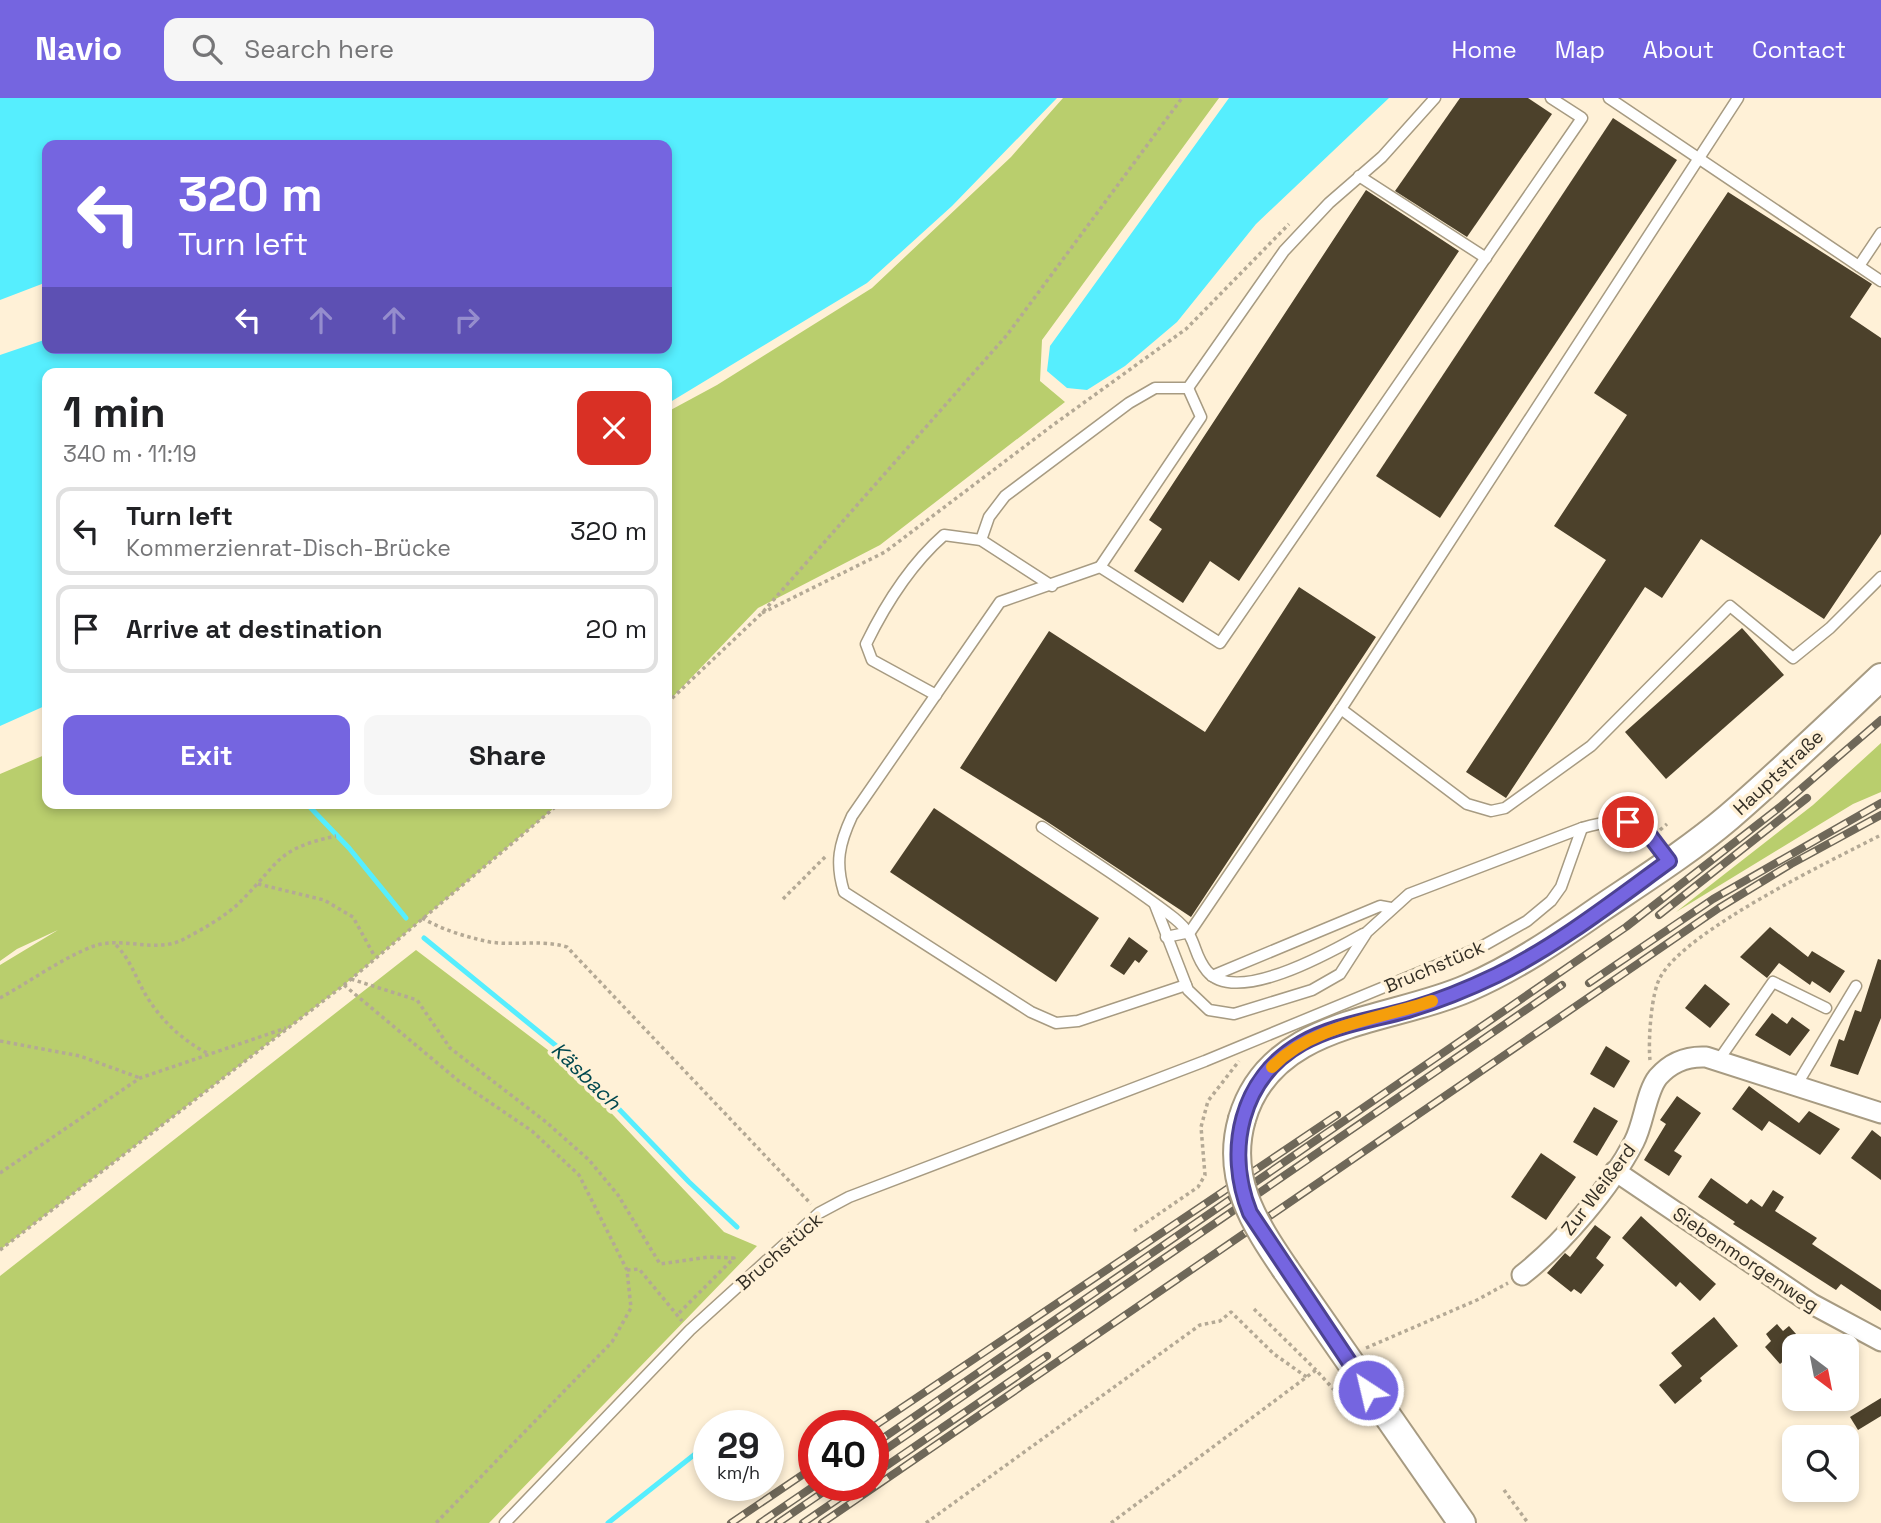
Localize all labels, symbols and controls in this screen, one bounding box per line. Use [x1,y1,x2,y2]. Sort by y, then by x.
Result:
search box [164,18,654,81]
text: Navio [35,28,122,70]
icon: search [188,30,226,68]
text: Search here [244,32,394,66]
text: Home [1451,34,1517,65]
text: Map [1555,34,1605,65]
text: About [1643,34,1714,65]
text: Contact [1752,34,1846,65]
text: 320 m [178,163,323,225]
icon: left [63,168,154,259]
text: Turn left [178,224,308,264]
icon: left [229,301,267,339]
icon: ahead [302,301,340,339]
icon: ahead [375,301,413,339]
icon: right [448,301,486,339]
text: 1 min [63,386,166,439]
button: close [577,391,651,465]
text: 340 m · 11:19 [63,439,197,469]
text: Turn left [126,499,233,533]
icon: left [67,512,105,550]
text: 320 m [570,514,647,548]
text: Kommerzienrat-Disch-Brücke [126,533,451,563]
icon: arrive [67,610,105,648]
text: Arrive at destination [126,612,383,646]
text: 20 m [586,612,647,646]
button: Exit [63,715,350,795]
button: Share [364,715,651,795]
street label: Hauptstraße [1728,724,1829,821]
pin [1598,792,1658,852]
icon: arrive [1609,803,1647,841]
street label: Bruchstück [1380,934,1488,999]
water label: Käsbach [546,1036,628,1116]
street label: Zur Weißerd [1556,1138,1641,1240]
street label: Siebenmorgenweg [1668,1201,1824,1318]
street label: Bruchstück [731,1207,828,1296]
north arrow [1782,1334,1858,1410]
map controls [1782,1334,1859,1502]
position arrow [1331,1353,1405,1427]
speed limit sign: 40 [798,1410,889,1501]
text: 29 [717,1424,760,1468]
button: search [1782,1425,1859,1502]
text: km/h [717,1461,760,1484]

